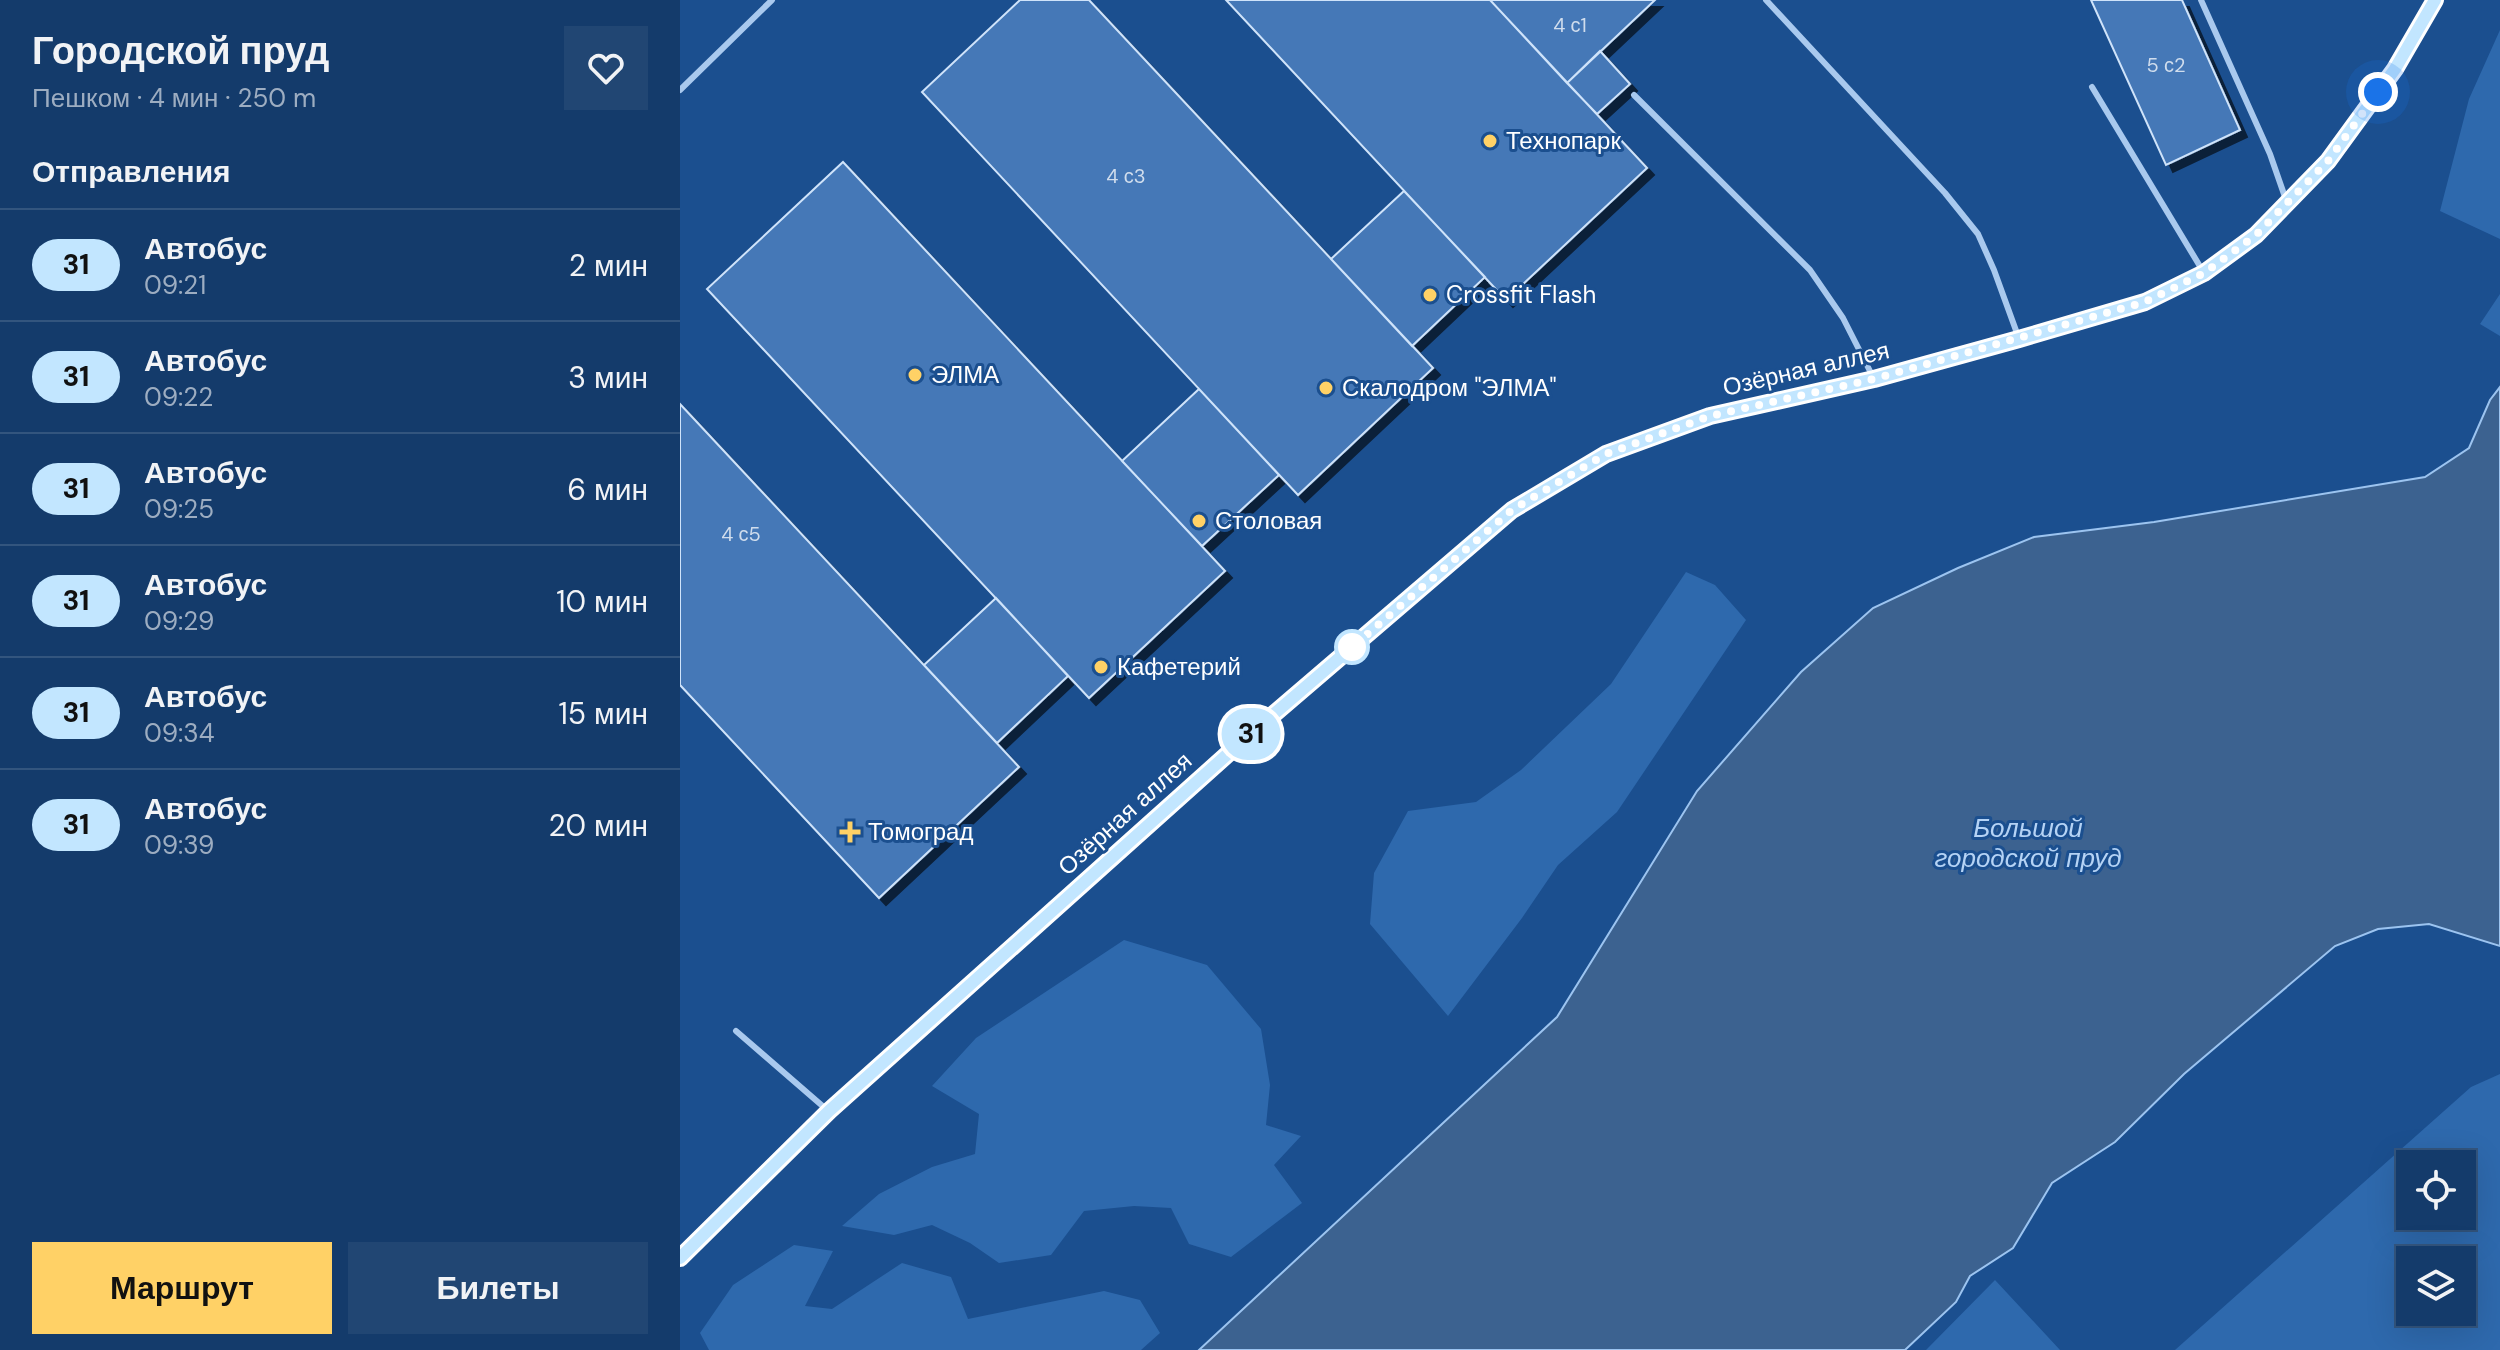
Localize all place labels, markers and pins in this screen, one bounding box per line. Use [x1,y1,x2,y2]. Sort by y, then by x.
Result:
place label: Технопарк [1506,125,1621,156]
marker: Технопарк [1481,132,1499,150]
place label: Crossfit Flash [1446,279,1596,310]
marker: Crossfit Flash [1421,286,1439,304]
place label: ЭЛМА [931,359,999,390]
marker: ЭЛМА [906,366,924,384]
place label: Скалодром "ЭЛМА" [1342,372,1557,403]
marker: Скалодром "ЭЛМА" [1317,379,1335,397]
place label: Столовая [1215,505,1322,536]
marker: Столовая [1190,512,1208,530]
unlabelled marker [1335,630,1369,664]
place label: Кафетерий [1117,651,1241,682]
marker: Кафетерий [1092,658,1110,676]
place label: Томоград [868,816,973,847]
marker: Томоград [839,821,861,843]

